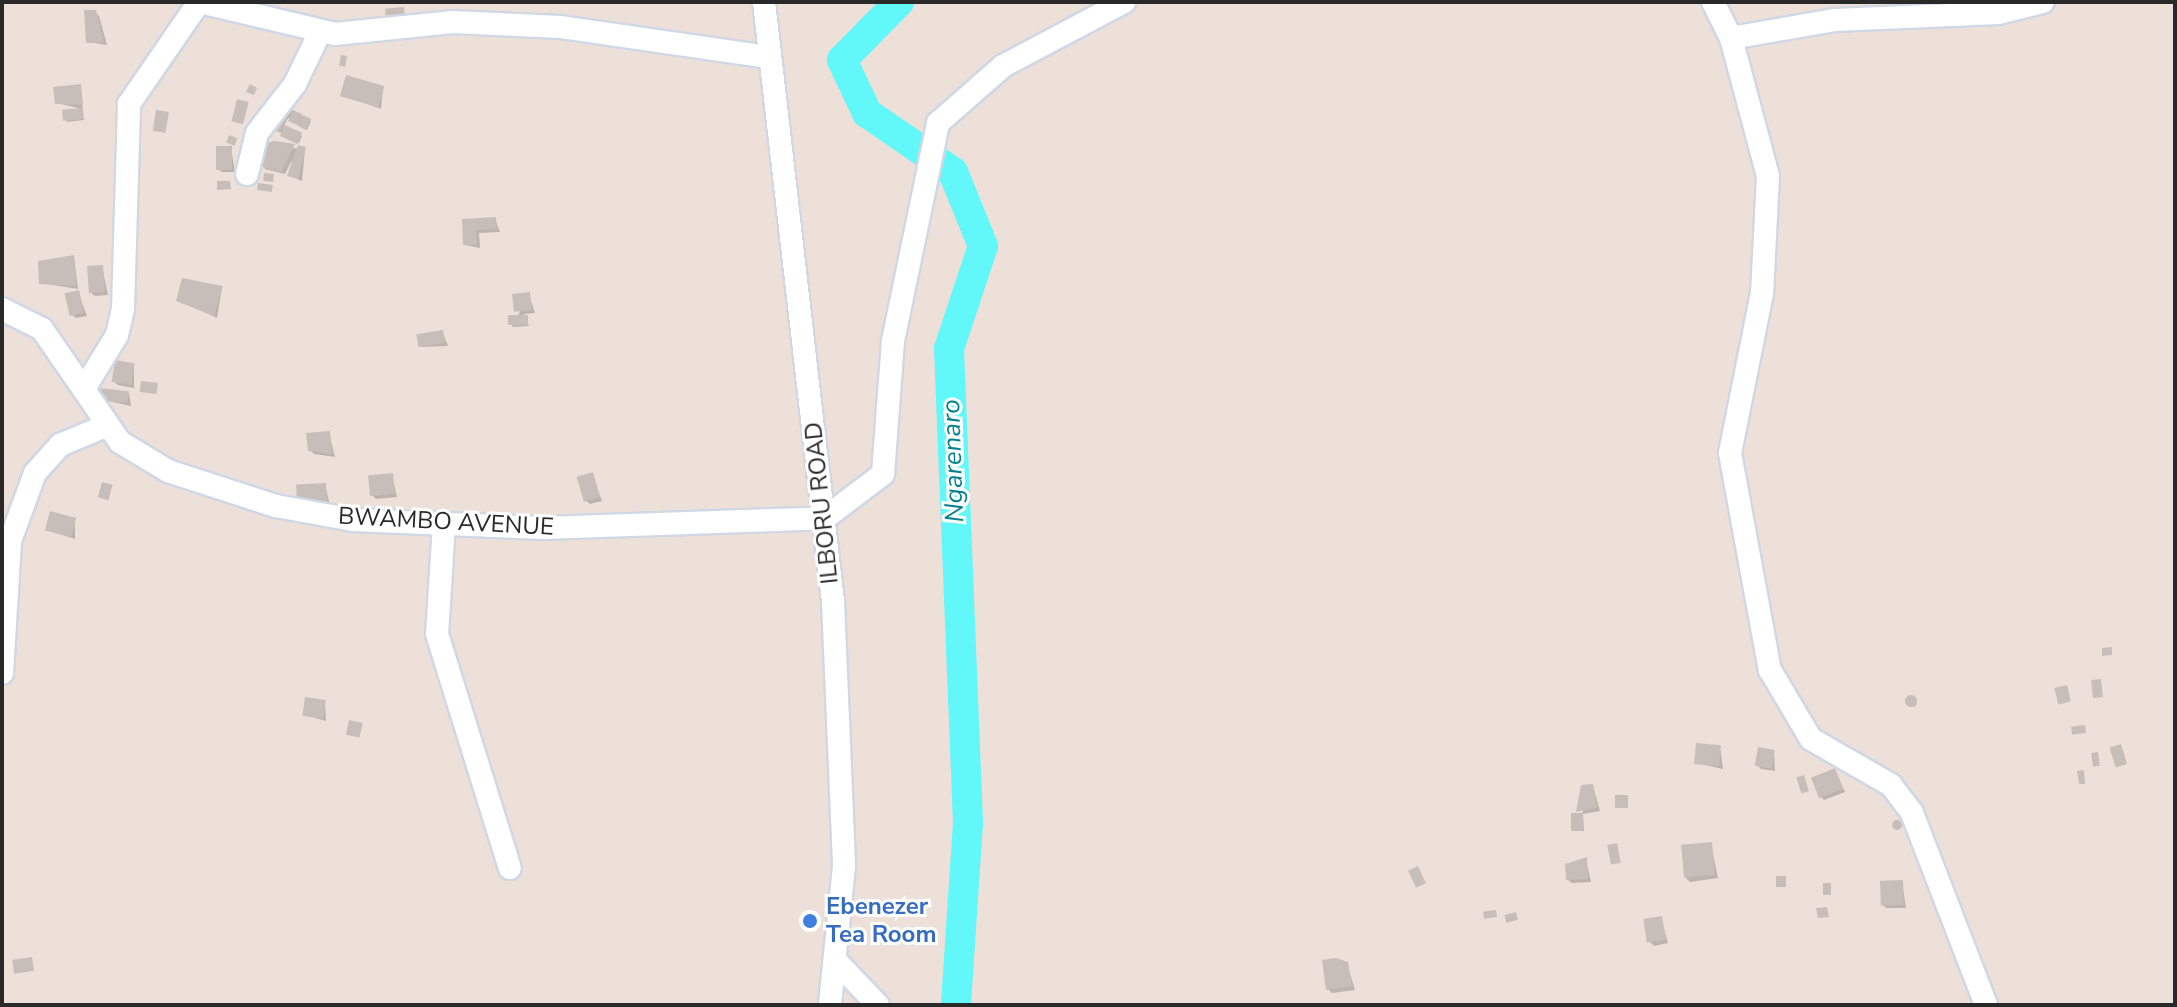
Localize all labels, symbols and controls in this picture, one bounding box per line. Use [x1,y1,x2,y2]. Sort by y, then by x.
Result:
water label: Ngarenaro [935,399,971,523]
street label: ILBORU ROAD [799,421,845,585]
street label: BWAMBO AVENUE [337,502,555,542]
place label: Ebenezer Tea Room [826,893,936,949]
marker: Ebenezer Tea Room [801,912,819,930]

